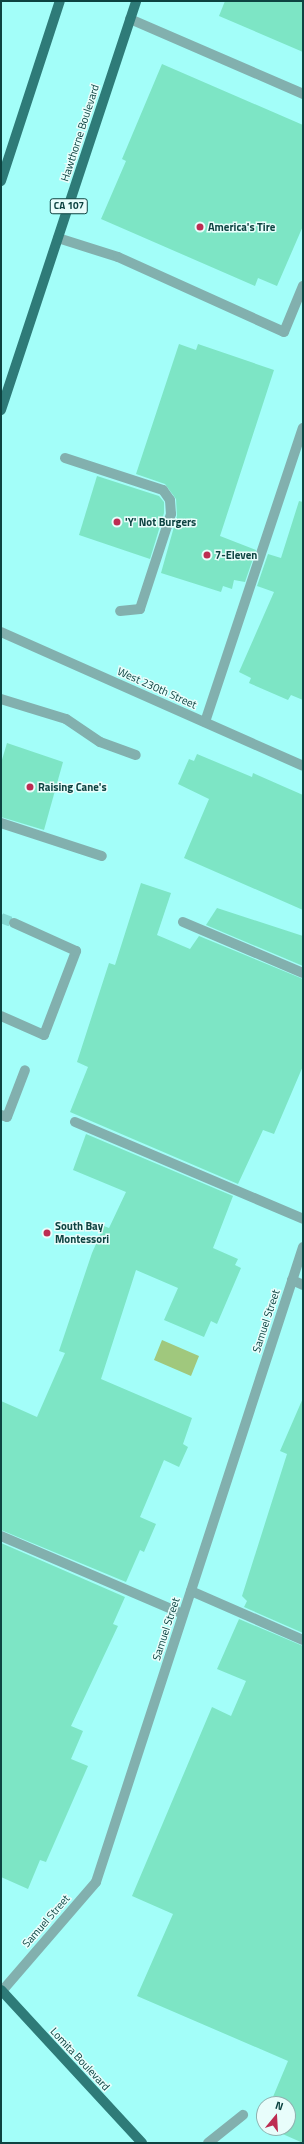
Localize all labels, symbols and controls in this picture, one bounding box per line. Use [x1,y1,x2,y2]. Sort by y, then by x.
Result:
street label: Hawthorne Boulevard [58,83,102,183]
road number: CA 107 [49,198,89,214]
place label: America's Tire [208,220,275,234]
marker: America's Tire [195,222,205,232]
place label: 'Y' Not Burgers [125,515,196,529]
marker: 'Y' Not Burgers [112,517,122,527]
place label: 7-Eleven [215,548,257,562]
marker: 7-Eleven [202,550,212,560]
street label: West 230th Street [115,665,199,711]
place label: Raising Cane's [38,780,107,794]
marker: Raising Cane's [25,782,35,792]
place label: South Bay Montessori [55,1220,109,1246]
marker: South Bay Montessori [42,1228,52,1238]
street label: Samuel Street [250,1288,282,1354]
street label: Samuel Street [150,1596,182,1662]
street label: Samuel Street [20,1892,72,1950]
street label: Lomita Boulevard [48,2025,112,2093]
north arrow [256,2096,296,2136]
text: N [273,2097,285,2114]

